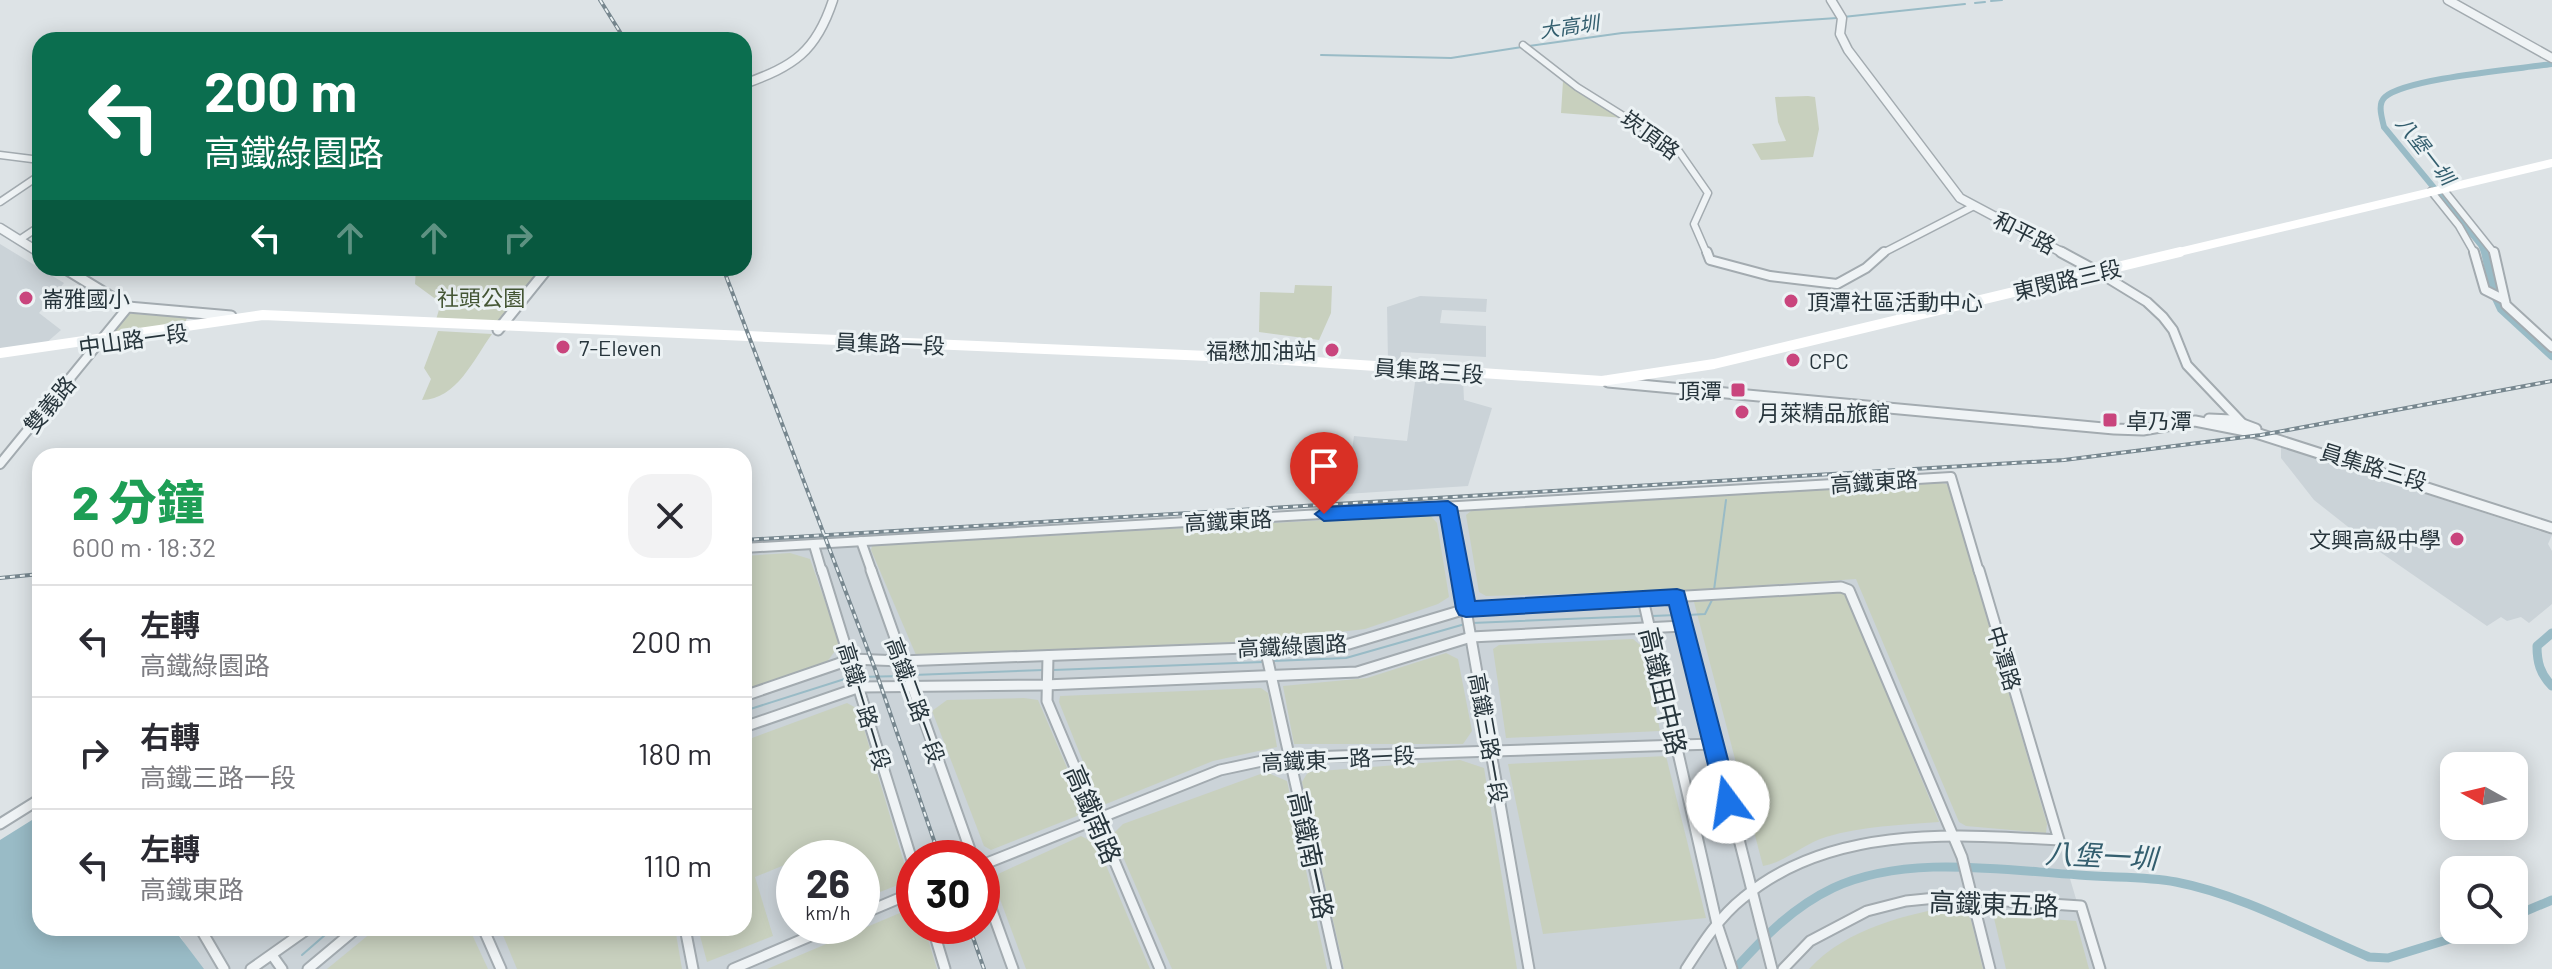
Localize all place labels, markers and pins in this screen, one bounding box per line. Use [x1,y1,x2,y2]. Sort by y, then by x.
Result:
place label: 崙雅國小 [42,285,130,311]
place label: 頂潭社區活動中心 [1807,288,1983,314]
marker: 崙雅國小 [17,289,35,307]
marker: 頂潭社區活動中心 [1782,292,1800,310]
place label: 7-Eleven [579,334,662,360]
place label: 福懋加油站 [1206,337,1316,363]
marker: 7-Eleven [554,338,572,356]
marker: 福懋加油站 [1323,341,1341,359]
place label: CPC [1809,347,1849,373]
marker: CPC [1784,351,1802,369]
place label: 頂潭 [1678,377,1722,403]
marker: 頂潭 [1729,381,1747,399]
place label: 月萊精品旅館 [1758,399,1890,425]
marker: 月萊精品旅館 [1733,403,1751,421]
place label: 卓乃潭 [2126,407,2192,433]
marker: 卓乃潭 [2101,411,2119,429]
pin [1290,432,1358,514]
place label: 文興高級中學 [2309,526,2441,552]
marker: 文興高級中學 [2448,530,2466,548]

